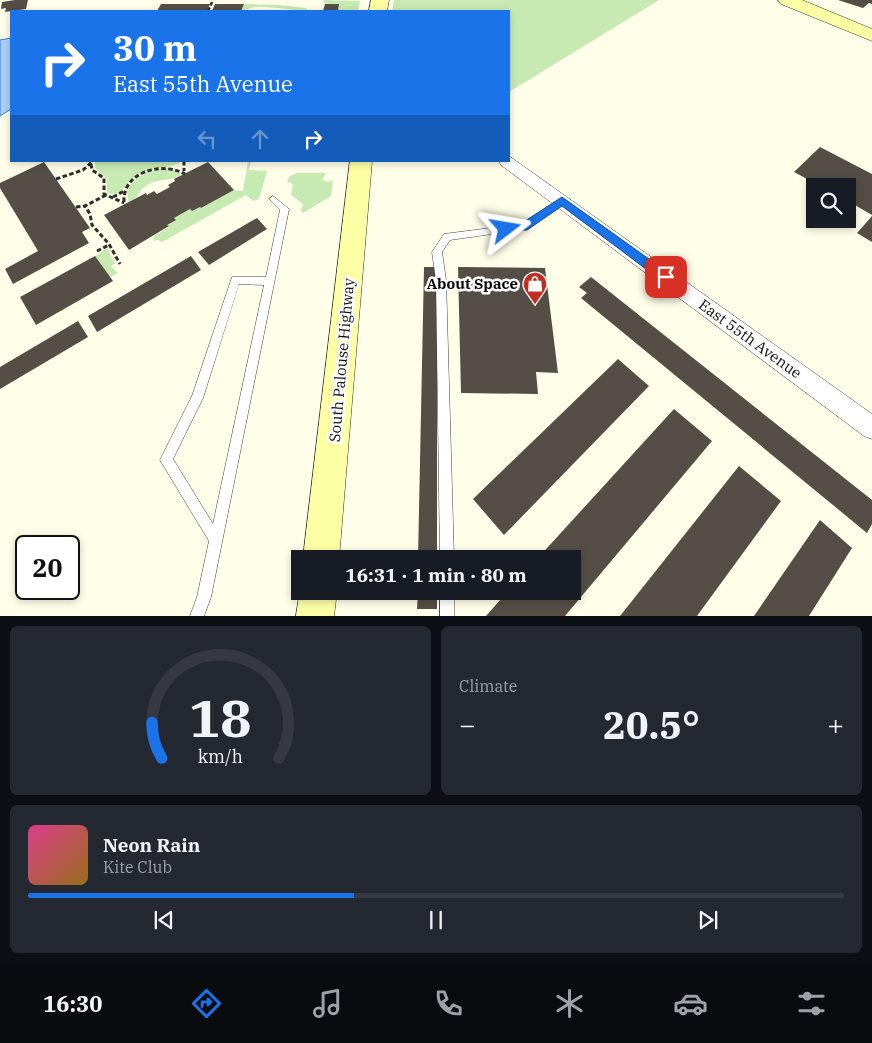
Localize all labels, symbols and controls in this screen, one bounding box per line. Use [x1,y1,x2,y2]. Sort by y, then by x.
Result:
text: 30 m [113,25,197,71]
icon: right [30,30,95,95]
text: East 55th Avenue [113,69,293,98]
icon: left [193,125,221,153]
icon: ahead [246,125,274,153]
icon: right [299,125,327,153]
map controls [806,178,856,228]
button: search [806,178,856,228]
position arrow [479,202,531,254]
pin [645,256,687,298]
icon: arrive [652,263,680,291]
shop icon: About Space [522,271,548,305]
place label: About Space [427,274,518,293]
street label: South Palouse Highway [325,277,358,443]
street label: East 55th Avenue [695,295,805,382]
speed limit sign: 20 [15,535,80,600]
text: 16:31 · 1 min · 80 m [345,563,527,587]
text: Climate [459,676,517,696]
text: 18 [189,684,252,751]
text: 20.5° [603,700,700,749]
text: − [459,706,476,743]
text: + [827,706,844,743]
text: km/h [198,745,243,768]
text: Neon Rain [103,833,200,857]
text: Kite Club [103,857,172,877]
icon: previous [150,906,178,934]
icon: pause [422,906,450,934]
icon: next [694,906,722,934]
icon: directions [189,986,224,1021]
icon: music [310,986,345,1021]
icon: phone [431,986,466,1021]
icon: climate [552,986,587,1021]
icon: car [673,986,708,1021]
icon: filters [794,986,829,1021]
text: 16:30 [43,989,103,1018]

